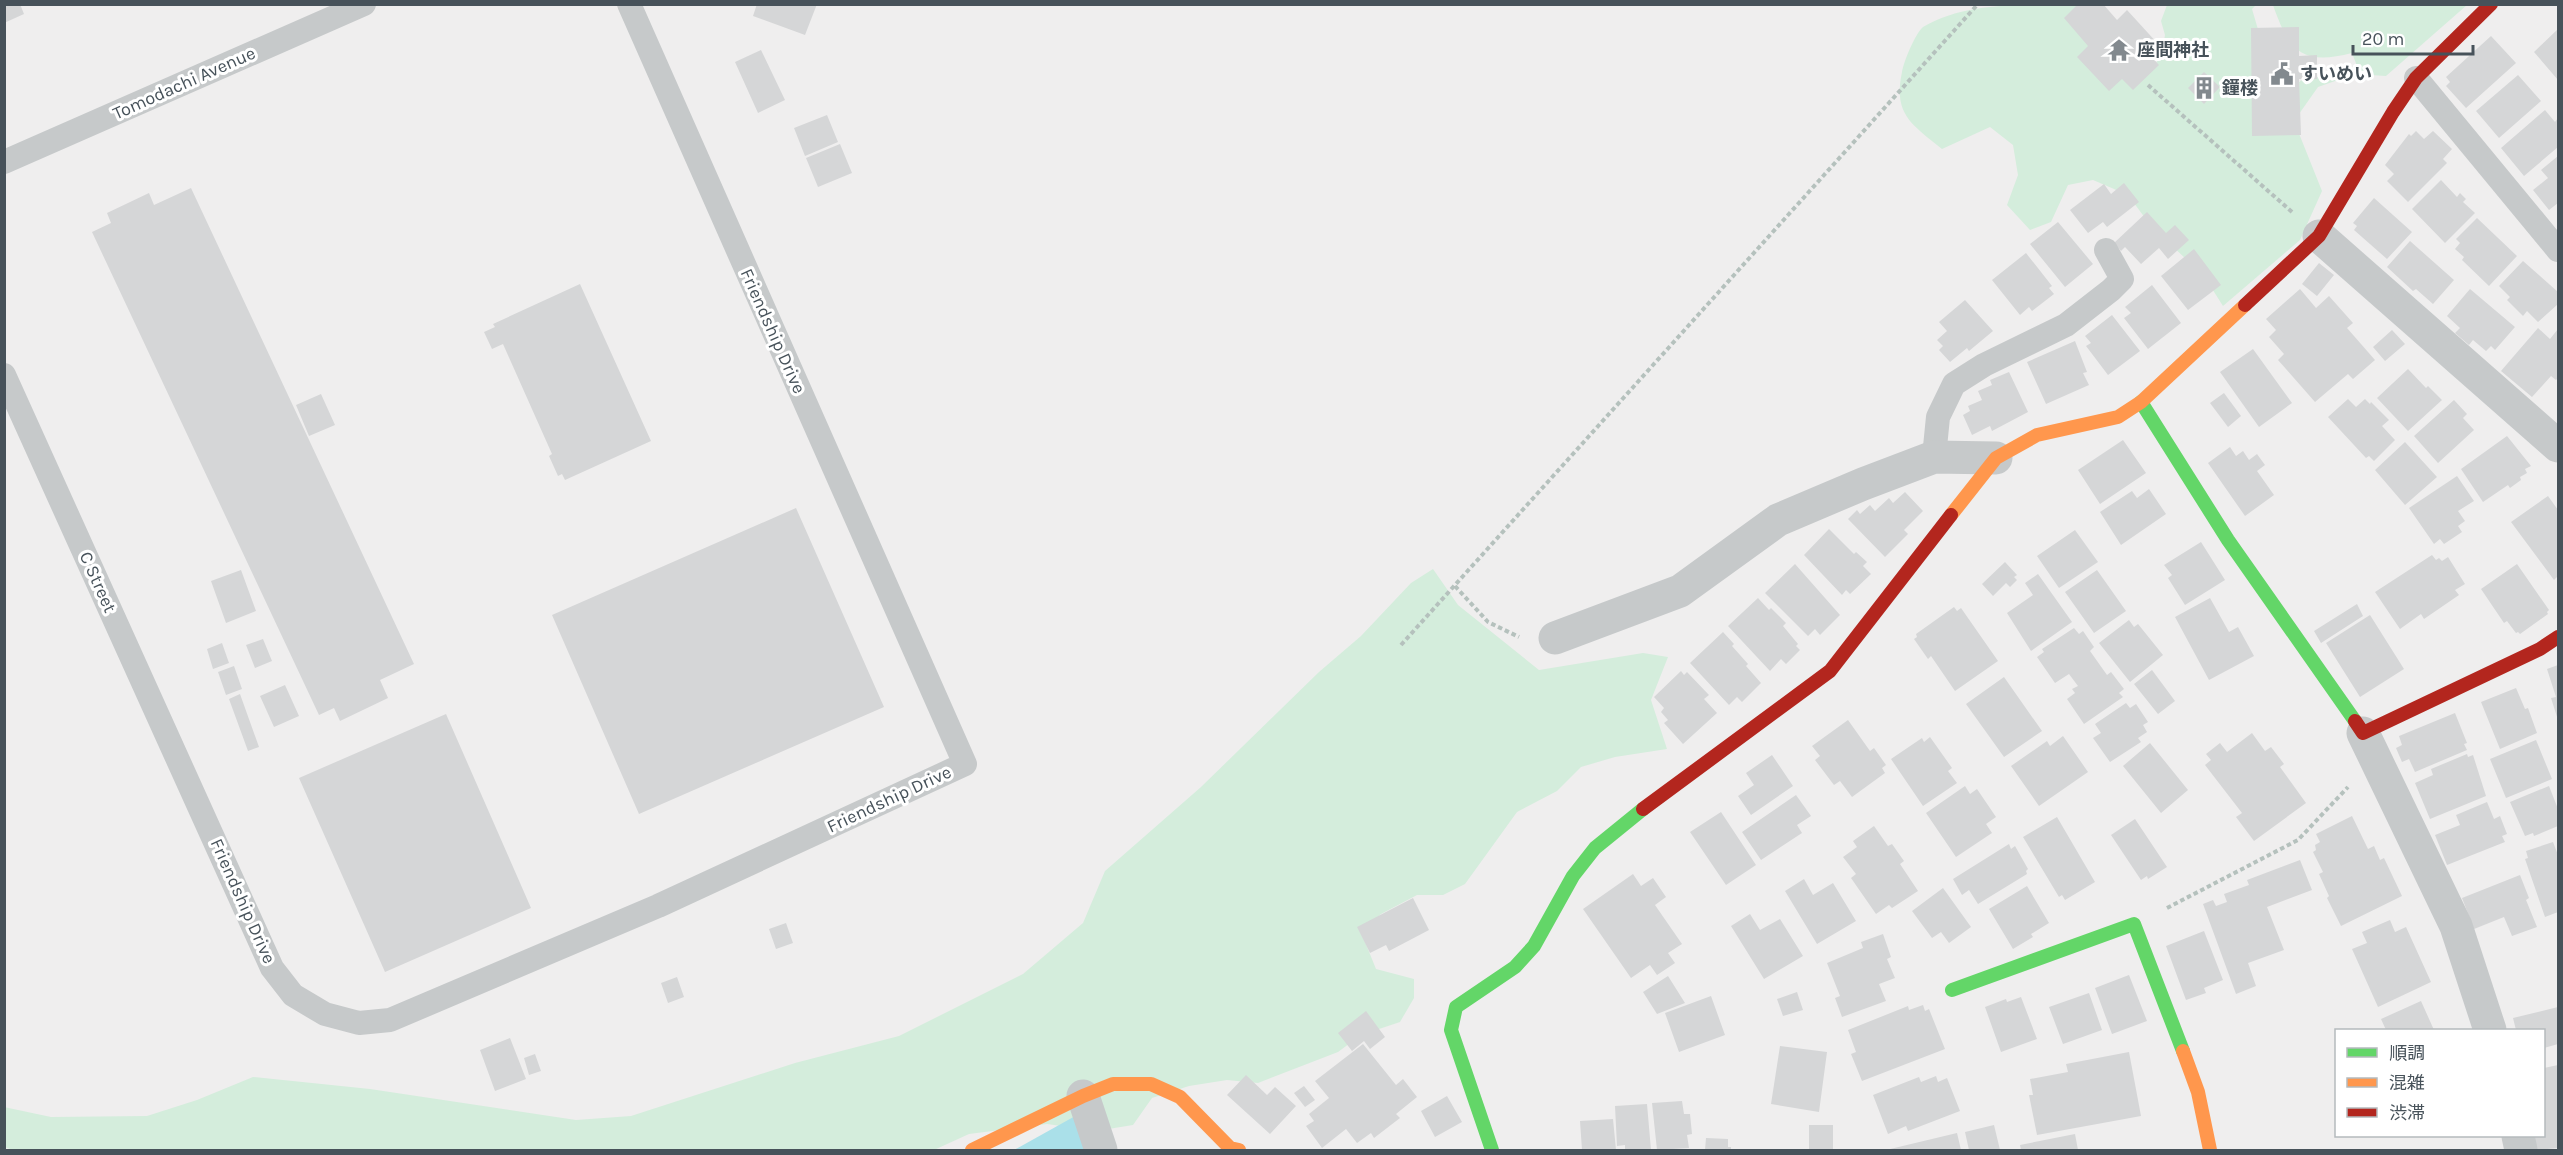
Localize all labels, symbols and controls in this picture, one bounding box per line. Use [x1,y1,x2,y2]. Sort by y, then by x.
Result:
scale bar [2353,18,2473,56]
text: 20 m [2362,28,2404,50]
temple icon: 座間神社 [2106,37,2132,63]
place label: 座間神社 [2137,39,2209,61]
street label: Tomodachi Avenue [109,42,259,124]
public building icon: すいめい [2269,61,2295,87]
place label: すいめい [2300,63,2372,85]
building icon: 鐘楼 [2191,75,2217,101]
place label: 鐘楼 [2221,77,2258,99]
street label: Friendship Drive [736,265,810,397]
street label: C Street [75,548,121,616]
street label: Friendship Drive [823,761,955,837]
street label: Friendship Drive [206,835,280,967]
legend [2335,1029,2545,1137]
text: 順調 [2389,1042,2425,1064]
text: 混雑 [2389,1072,2425,1094]
text: 渋滞 [2389,1102,2425,1124]

